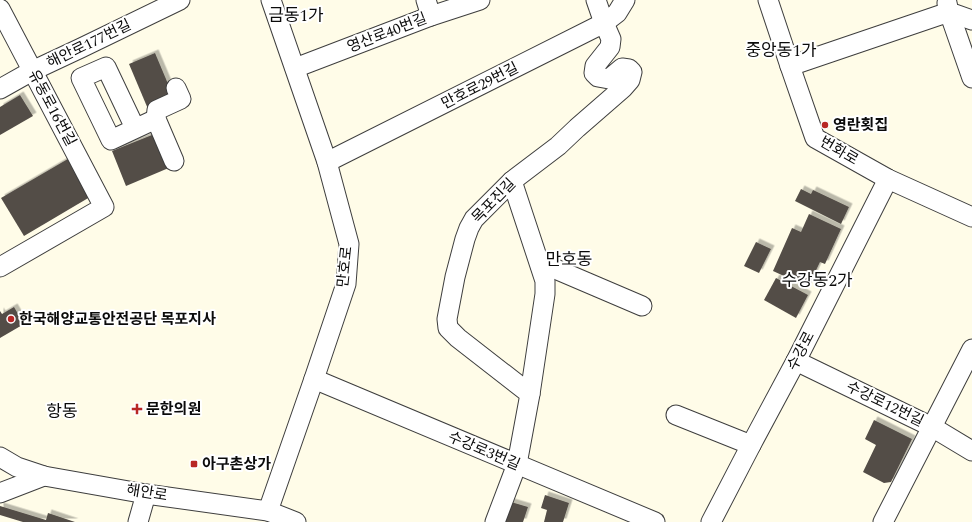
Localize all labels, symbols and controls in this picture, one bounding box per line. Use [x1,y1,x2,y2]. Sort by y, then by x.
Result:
district label: 금동1가 [268,3,324,29]
street label: 영산로40번길 [344,7,430,59]
street label: 해안로177번길 [43,14,135,74]
district label: 중앙동1가 [745,38,817,64]
street label: 만호로29번길 [437,57,523,115]
street label: 유동로16번길 [22,66,82,150]
place label: 영란횟집 [833,114,888,137]
marker: 영란횟집 [820,120,830,130]
street label: 번화로 [815,131,863,171]
street label: 목포진길 [467,173,521,229]
street label: 만호로 [331,245,359,289]
district label: 만호동 [546,247,592,273]
district label: 수강동2가 [781,268,853,294]
place label: 한국해양교통안전공단 목포지사 [19,308,216,331]
marker: 한국해양교통안전공단 목포지사 [6,314,16,324]
street label: 수강로 [781,327,821,375]
street label: 수강로12번길 [842,375,928,433]
place label: 문한의원 [146,398,201,421]
district label: 항동 [46,399,78,425]
marker: 문한의원 [131,403,143,415]
street label: 수강로3번길 [444,425,524,477]
place label: 아구촌상가 [202,453,271,476]
marker: 아구촌상가 [189,459,199,469]
street label: 해안로 [125,478,169,508]

